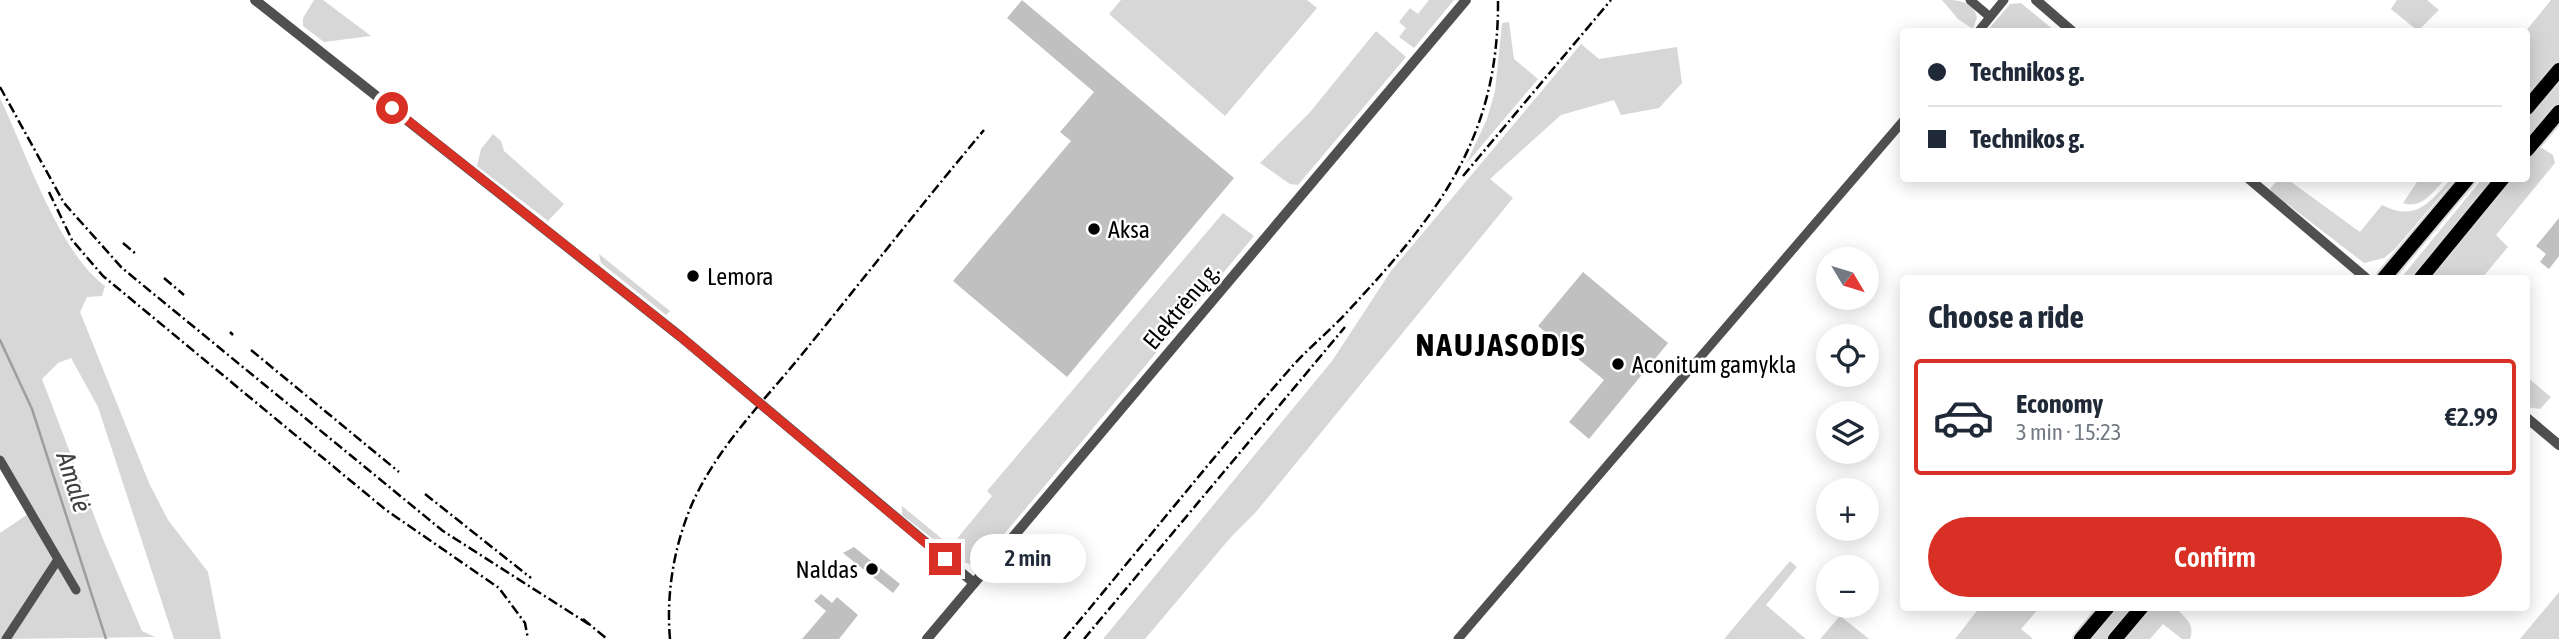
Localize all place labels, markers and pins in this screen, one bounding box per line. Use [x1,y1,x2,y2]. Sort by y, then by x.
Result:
place label: Aksa [1108,216,1150,243]
marker: Aksa [1086,221,1102,237]
place label: Lemora [707,263,774,290]
marker: Lemora [685,268,701,284]
place label: Aconitum gamykla [1632,351,1796,378]
marker: Aconitum gamykla [1610,356,1626,372]
place label: Naldas [796,556,858,583]
marker: Naldas [864,561,880,577]

